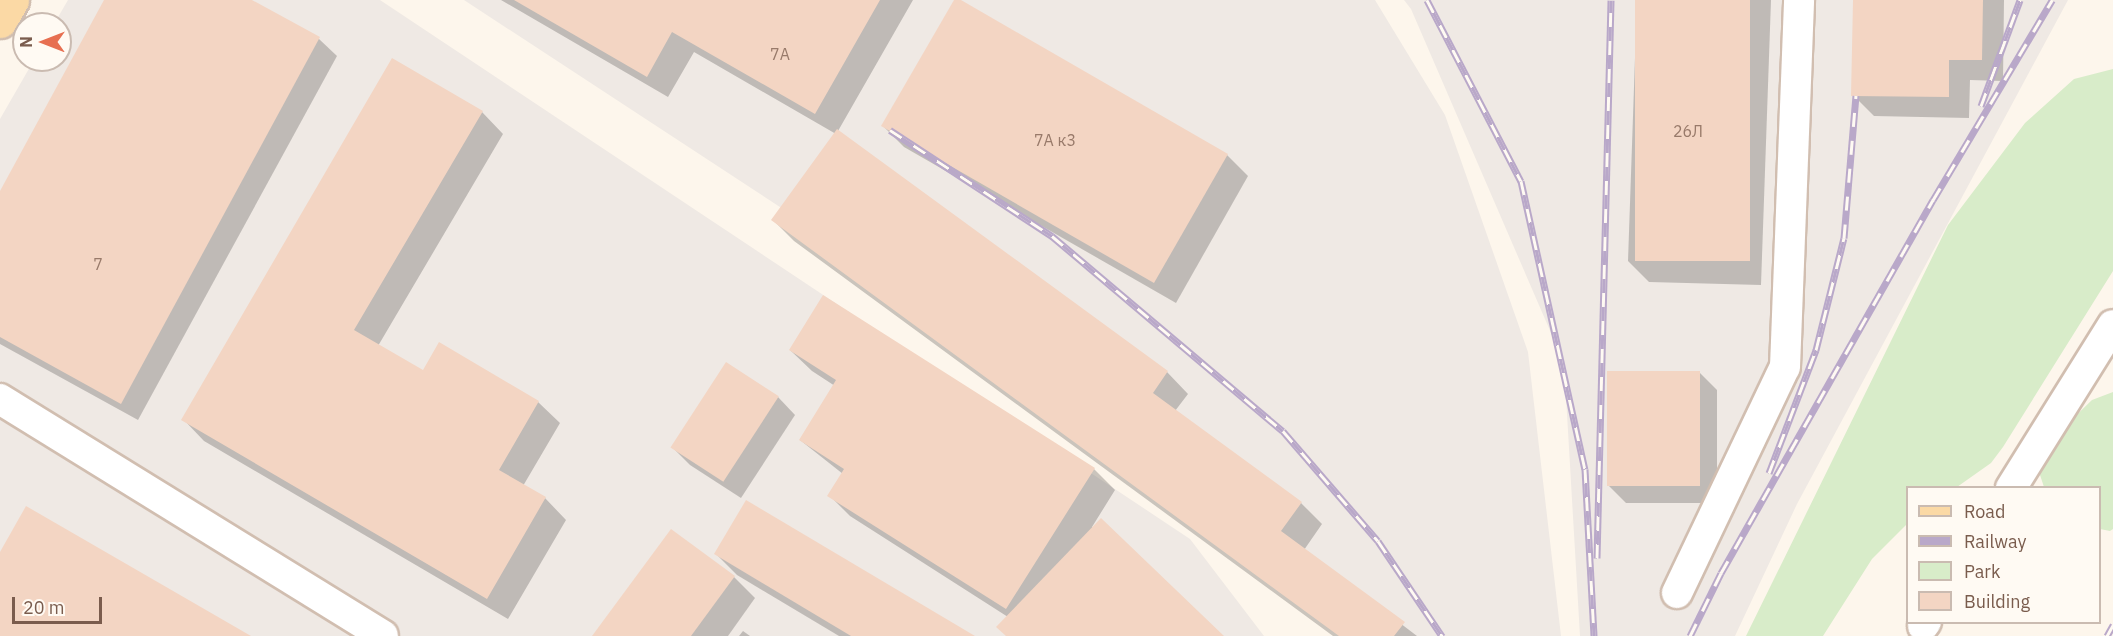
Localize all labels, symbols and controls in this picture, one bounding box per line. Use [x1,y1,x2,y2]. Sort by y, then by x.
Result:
north arrow [12,12,72,72]
text: N [16,36,36,48]
house number: 7А [770,44,790,64]
house number: 26Л [1673,121,1703,141]
house number: 7А к3 [1034,130,1076,150]
house number: 7 [93,254,103,274]
legend [1906,486,2101,624]
text: Road [1964,500,2005,523]
text: Railway [1964,530,2026,553]
text: Park [1964,560,2000,583]
scale bar [15,585,105,623]
text: Building [1964,590,2030,613]
text: 20 m [23,596,65,619]

